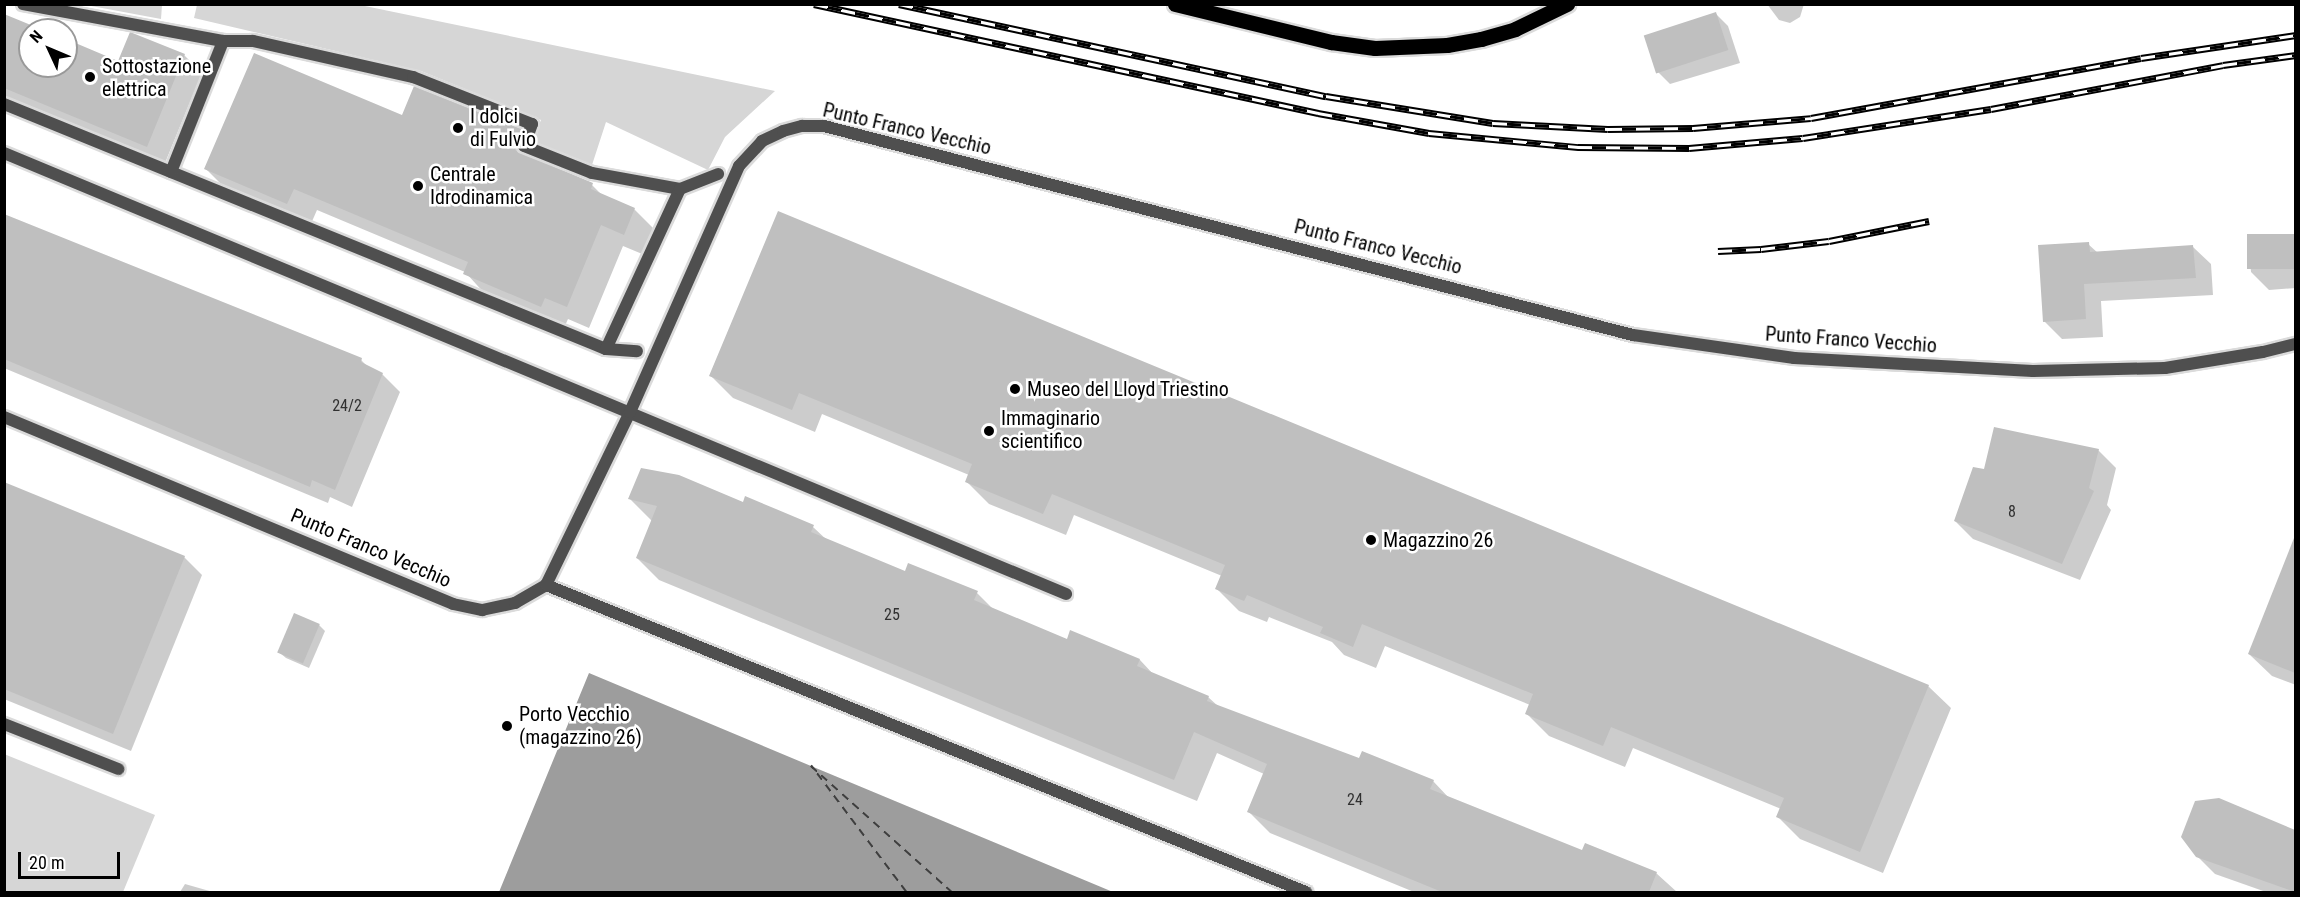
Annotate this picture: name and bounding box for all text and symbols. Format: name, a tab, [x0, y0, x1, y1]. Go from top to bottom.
north arrow	[18, 18, 78, 78]
text: N	[26, 26, 46, 47]
place label: Sottostazione elettrica	[102, 54, 211, 101]
marker: Sottostazione elettrica	[83, 70, 97, 84]
street label: Punto Franco Vecchio	[821, 98, 993, 160]
place label: I dolci di Fulvio	[470, 104, 536, 151]
marker: I dolci di Fulvio	[451, 121, 465, 135]
place label: Centrale Idrodinamica	[430, 162, 533, 209]
marker: Centrale Idrodinamica	[411, 179, 425, 193]
street label: Punto Franco Vecchio	[1292, 215, 1464, 279]
street label: Punto Franco Vecchio	[1764, 322, 1938, 358]
place label: Museo del Lloyd Triestino	[1027, 377, 1229, 401]
marker: Museo del Lloyd Triestino	[1008, 382, 1022, 396]
house number: 24/2	[332, 396, 362, 416]
place label: Immaginario scientifico	[1001, 407, 1100, 454]
marker: Immaginario scientifico	[982, 424, 996, 438]
house number: 8	[2008, 502, 2016, 522]
street label: Punto Franco Vecchio	[287, 503, 455, 593]
place label: Magazzino 26	[1383, 528, 1493, 552]
marker: Magazzino 26	[1364, 533, 1378, 547]
house number: 25	[884, 605, 900, 625]
place label: Porto Vecchio (magazzino 26)	[519, 702, 642, 749]
marker: Porto Vecchio (magazzino 26)	[500, 719, 514, 733]
house number: 24	[1347, 790, 1363, 810]
scale bar	[21, 840, 123, 878]
text: 20 m	[29, 852, 64, 873]

